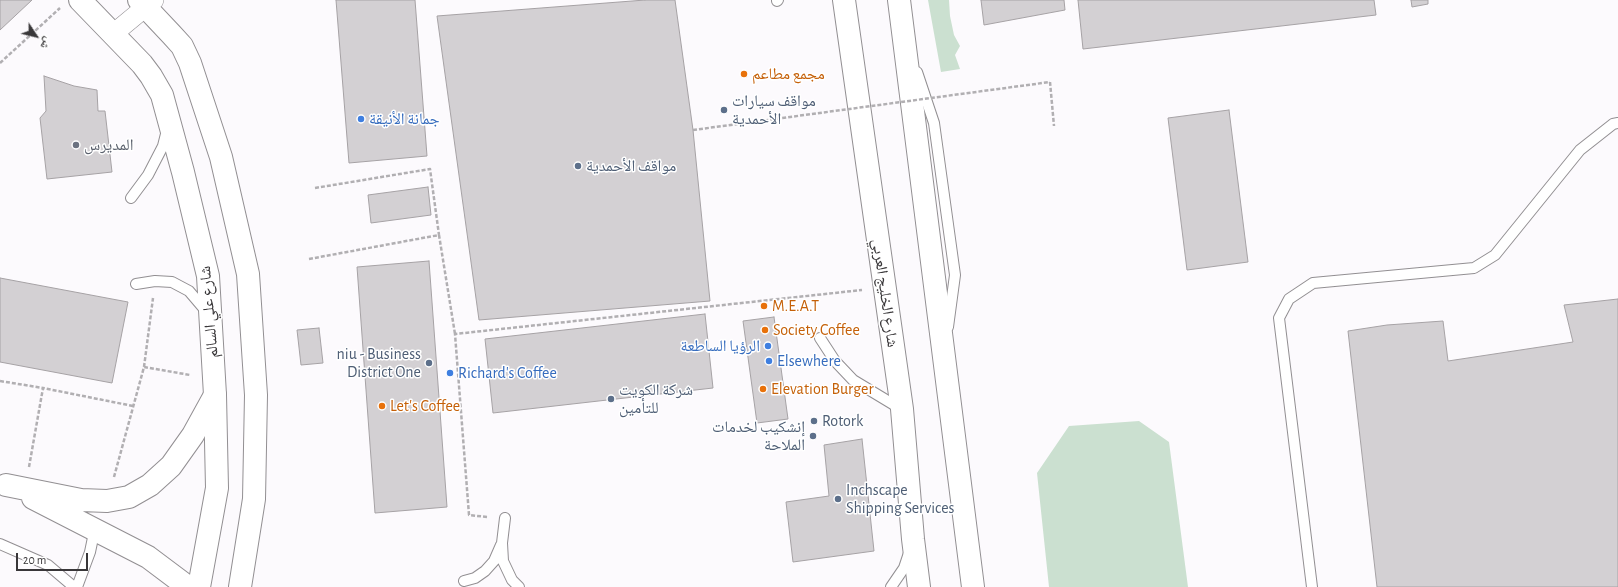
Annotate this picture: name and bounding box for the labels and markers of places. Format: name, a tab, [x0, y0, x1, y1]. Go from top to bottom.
place label: مجمع مطاعم	[752, 64, 825, 84]
marker: مجمع مطاعم	[739, 69, 749, 79]
place label: مواقف سيارات الأحمدية	[732, 91, 816, 129]
marker: مواقف سيارات الأحمدية	[719, 105, 729, 115]
place label: جمانة الأنيقة	[369, 109, 440, 129]
marker: جمانة الأنيقة	[356, 114, 366, 124]
place label: المديرس	[84, 135, 134, 155]
marker: المديرس	[71, 140, 81, 150]
place label: مواقف الأحمدية	[586, 156, 676, 176]
marker: مواقف الأحمدية	[573, 161, 583, 171]
place label: M.E.A.T	[772, 296, 819, 316]
marker: M.E.A.T	[759, 301, 769, 311]
place label: Society Coffee	[773, 320, 860, 340]
marker: Society Coffee	[760, 325, 770, 335]
place label: الرؤيا الساطعة	[680, 336, 760, 356]
marker: الرؤيا الساطعة	[763, 341, 773, 351]
place label: niu - Business District One	[337, 344, 421, 382]
place label: Elsewhere	[777, 351, 841, 371]
marker: Elsewhere	[764, 356, 774, 366]
marker: niu - Business District One	[424, 358, 434, 368]
place label: Richard's Coffee	[458, 363, 557, 383]
marker: Richard's Coffee	[445, 368, 455, 378]
place label: Elevation Burger	[771, 379, 874, 399]
place label: شركة الكويت للتأمين	[619, 380, 693, 418]
marker: Elevation Burger	[758, 384, 768, 394]
marker: شركة الكويت للتأمين	[606, 394, 616, 404]
place label: Let's Coffee	[390, 396, 460, 416]
marker: Let's Coffee	[377, 401, 387, 411]
place label: Rotork	[822, 411, 863, 431]
marker: Rotork	[809, 416, 819, 426]
place label: إنشكيب لخدمات الملاحة	[712, 417, 805, 455]
marker: إنشكيب لخدمات الملاحة	[808, 431, 818, 441]
place label: Inchscape Shipping Services	[846, 480, 954, 518]
marker: Inchscape Shipping Services	[833, 494, 843, 504]

